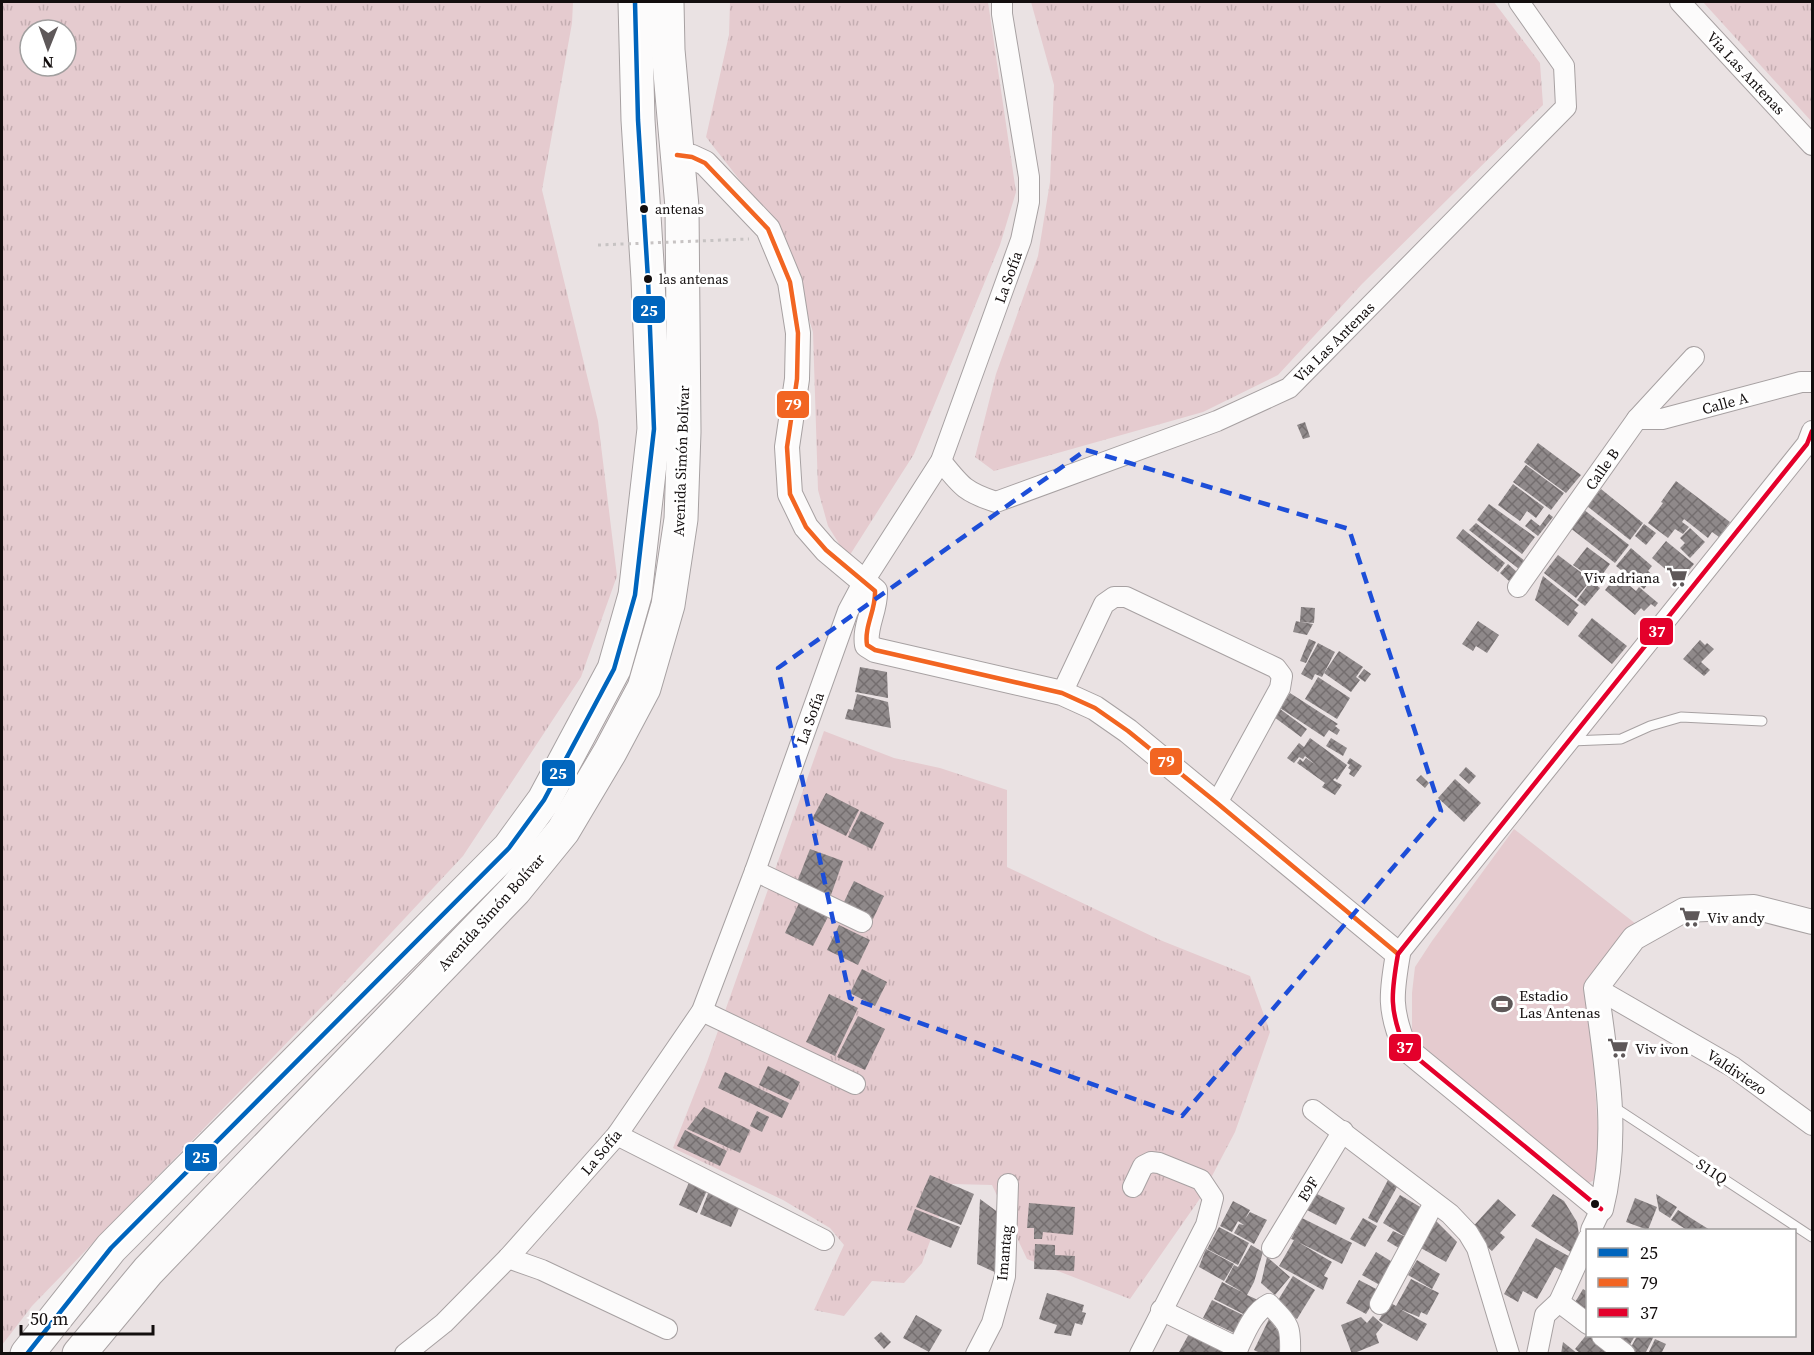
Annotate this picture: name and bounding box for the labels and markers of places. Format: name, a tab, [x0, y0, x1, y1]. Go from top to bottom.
place label: antenas	[655, 199, 704, 219]
marker: antenas	[638, 203, 650, 215]
place label: las antenas	[659, 269, 728, 289]
marker: las antenas	[642, 273, 654, 285]
supermarket icon: Viv adriana	[1665, 565, 1689, 589]
place label: Viv adriana	[1584, 567, 1660, 588]
supermarket icon: Viv andy	[1678, 905, 1702, 929]
place label: Viv andy	[1707, 907, 1765, 928]
place label: Estadio Las Antenas	[1519, 985, 1600, 1023]
sports icon: Estadio Las Antenas	[1490, 992, 1514, 1016]
supermarket icon: Viv ivon	[1606, 1036, 1630, 1060]
place label: Viv ivon	[1635, 1038, 1689, 1059]
unlabelled marker	[1589, 1198, 1601, 1210]

